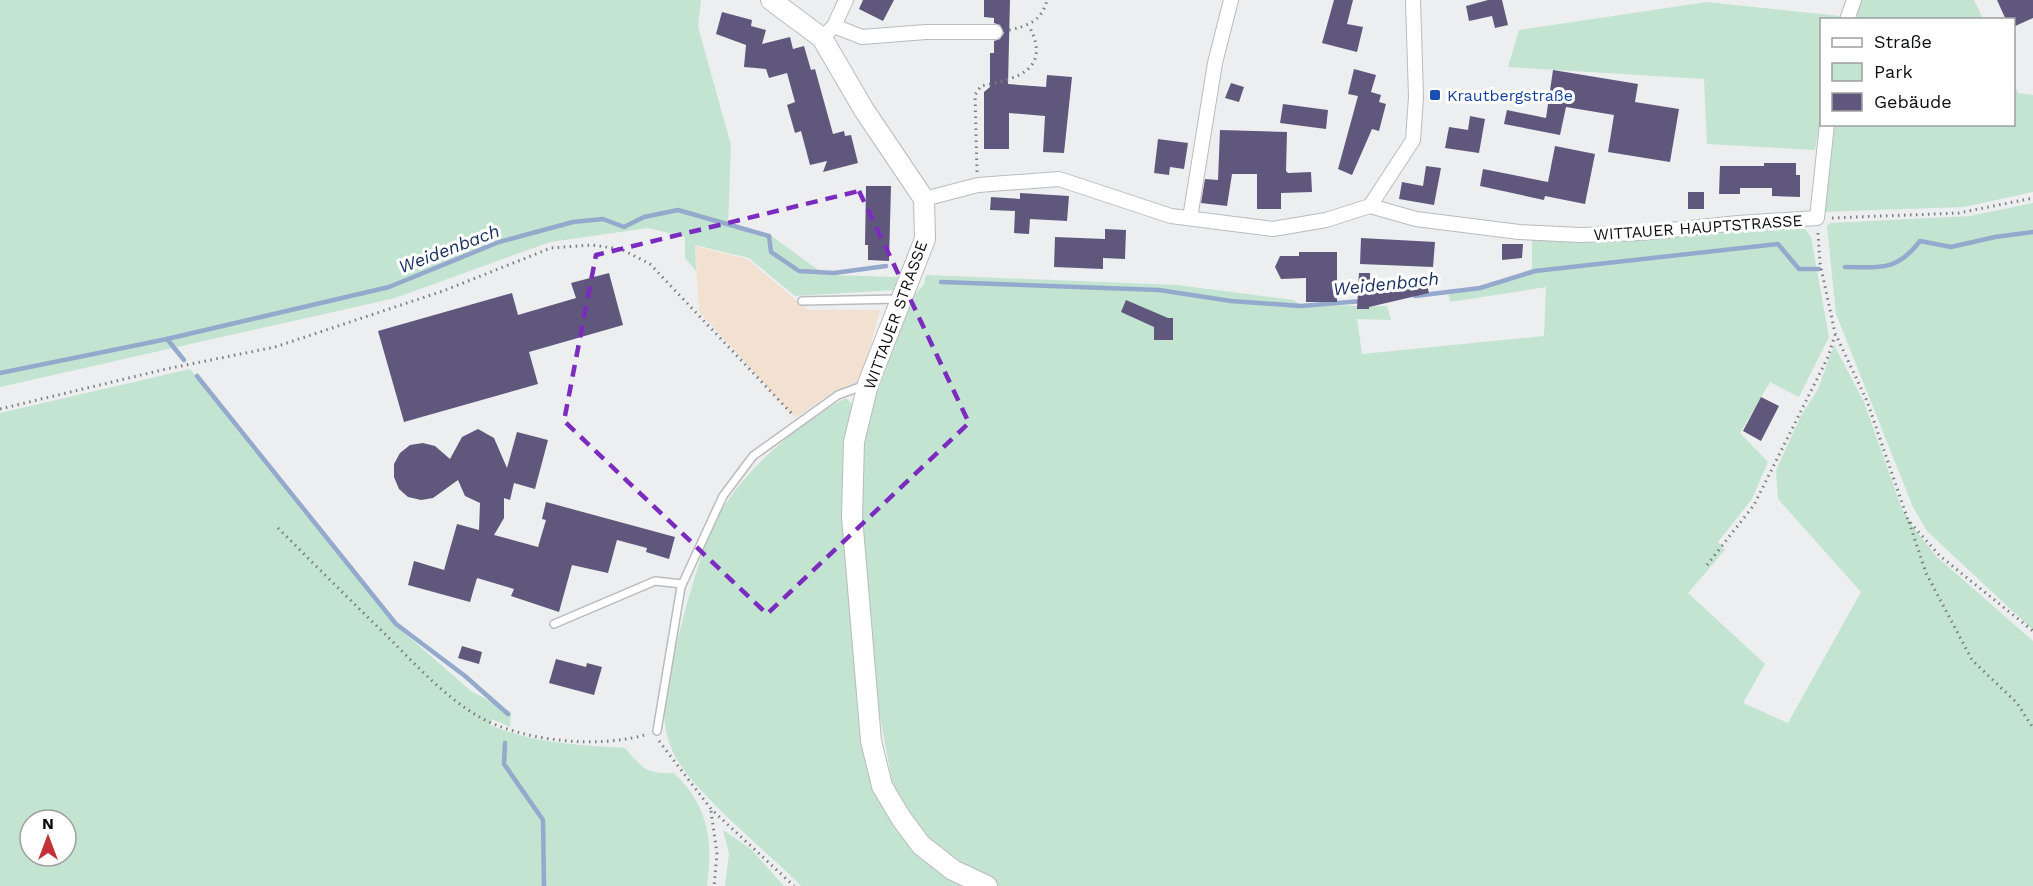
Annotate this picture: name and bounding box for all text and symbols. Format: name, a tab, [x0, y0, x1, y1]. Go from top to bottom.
legend	[1820, 18, 2015, 126]
text: Straße	[1874, 31, 1932, 52]
text: Park	[1874, 61, 1913, 82]
place label: Krautbergstraße	[1447, 86, 1573, 105]
marker: Krautbergstraße	[1428, 88, 1442, 102]
text: Gebäude	[1874, 91, 1952, 112]
street label: WITTAUER HAUPTSTRASSE	[1593, 211, 1803, 244]
water label: Weidenbach	[395, 220, 502, 277]
street label: WITTAUER STRASSE	[860, 238, 931, 392]
water label: Weidenbach	[1332, 268, 1440, 299]
north arrow	[18, 808, 78, 868]
text: N	[42, 814, 54, 833]

